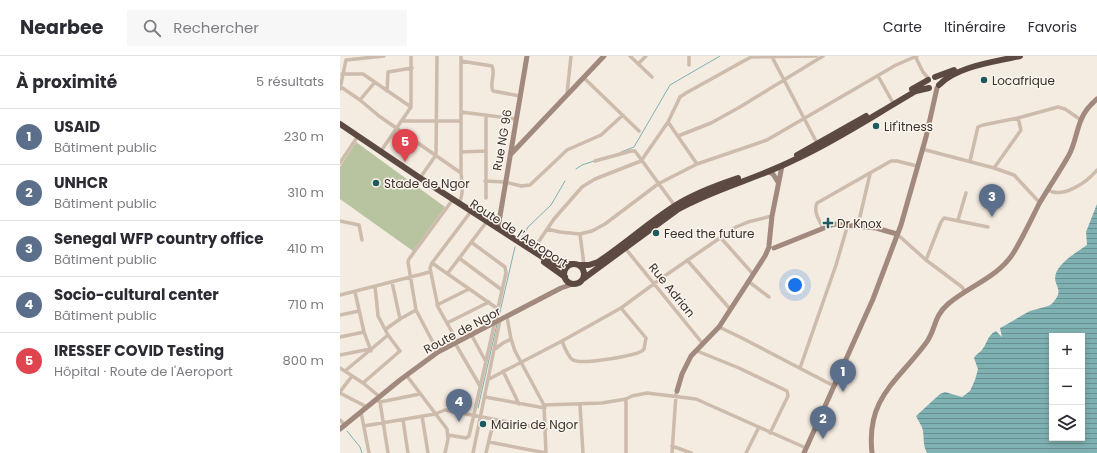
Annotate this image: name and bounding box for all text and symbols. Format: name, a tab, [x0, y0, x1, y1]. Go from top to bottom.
search box	[127, 10, 407, 46]
text: Nearbee	[20, 14, 103, 41]
icon: search	[141, 17, 163, 39]
text: Rechercher	[173, 17, 259, 38]
text: Carte	[883, 17, 922, 37]
text: Itinéraire	[944, 17, 1006, 37]
text: Favoris	[1028, 17, 1077, 37]
text: À proximité	[16, 70, 117, 94]
text: 5 résultats	[256, 72, 324, 91]
place label: Locafrique	[992, 72, 1055, 89]
marker: Locafrique	[979, 75, 989, 85]
street label: Rue NG 96	[488, 108, 516, 172]
text: USAID	[54, 116, 100, 137]
place label: Lif'itness	[884, 118, 933, 135]
marker: Lif'itness	[871, 121, 881, 131]
text: 1	[27, 127, 31, 146]
text: 230 m	[284, 127, 324, 146]
pin: 5	[392, 129, 418, 162]
text: Bâtiment public	[54, 138, 157, 157]
text: UNHCR	[54, 172, 108, 193]
place label: Stade de Ngor	[384, 175, 470, 192]
marker: Stade de Ngor	[371, 178, 381, 188]
text: 2	[25, 183, 33, 202]
text: 310 m	[287, 183, 324, 202]
pin: 3	[979, 184, 1005, 217]
text: Bâtiment public	[54, 194, 157, 213]
street label: Route de l'Aeroport	[467, 195, 571, 271]
place label: Dr Knox	[837, 215, 882, 232]
marker: Dr Knox	[822, 217, 834, 229]
place label: Feed the future	[664, 225, 755, 242]
text: Senegal WFP country office	[54, 228, 263, 249]
marker: Feed the future	[651, 228, 661, 238]
text: 3	[25, 239, 33, 258]
text: 410 m	[287, 239, 324, 258]
text: Bâtiment public	[54, 250, 157, 269]
street label: Rue Adrian	[645, 259, 699, 321]
your location	[785, 275, 805, 295]
text: Socio-cultural center	[54, 284, 219, 305]
text: 4	[25, 295, 33, 314]
text: 710 m	[288, 295, 324, 314]
street label: Route de Ngor	[420, 302, 504, 357]
text: Bâtiment public	[54, 306, 157, 325]
map controls	[1049, 333, 1085, 441]
button: +	[1049, 333, 1085, 369]
text: IRESSEF COVID Testing	[54, 340, 224, 361]
text: 5	[25, 351, 33, 370]
text: 800 m	[283, 351, 324, 370]
pin: 1	[830, 359, 856, 392]
text: Hôpital · Route de l'Aeroport	[54, 362, 233, 381]
button: −	[1049, 369, 1085, 405]
pin: 4	[446, 389, 472, 422]
button: layers	[1049, 405, 1085, 441]
pin: 2	[810, 406, 836, 439]
place label: Mairie de Ngor	[491, 416, 578, 433]
marker: Mairie de Ngor	[478, 419, 488, 429]

